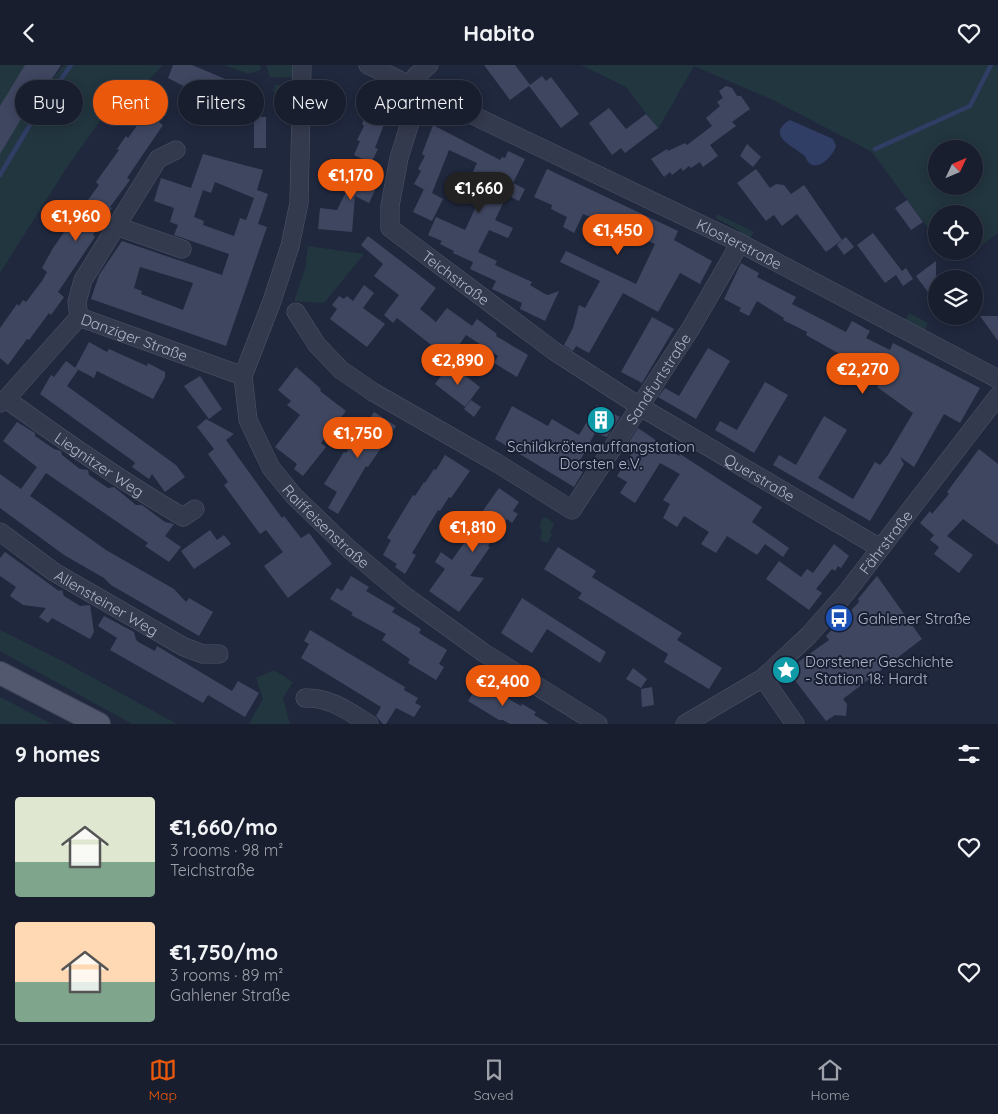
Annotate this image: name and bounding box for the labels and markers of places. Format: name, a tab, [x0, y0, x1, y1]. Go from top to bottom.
pin: €1,170	[310, 159, 392, 201]
pin: €1,660	[438, 171, 520, 214]
pin: €1,960	[35, 199, 117, 242]
pin: €1,450	[577, 213, 659, 256]
pin: €2,890	[417, 343, 499, 386]
pin: €2,270	[822, 353, 904, 395]
building icon: Schildkrötenauffangstation Dorsten e.V.	[586, 405, 616, 435]
pin: €1,750	[317, 417, 399, 459]
place label: Schildkrötenauffangstation Dorsten e.V.	[507, 437, 695, 473]
pin: €1,810	[432, 511, 514, 553]
bus stop icon: Gahlener Straße	[824, 603, 854, 633]
place label: Gahlener Straße	[858, 609, 971, 628]
place label: Dorstener Geschichte - Station 18: Hardt	[805, 652, 954, 688]
place icon: Dorstener Geschichte - Station 18: Hardt	[771, 655, 801, 685]
pin: €2,400	[462, 665, 544, 707]

